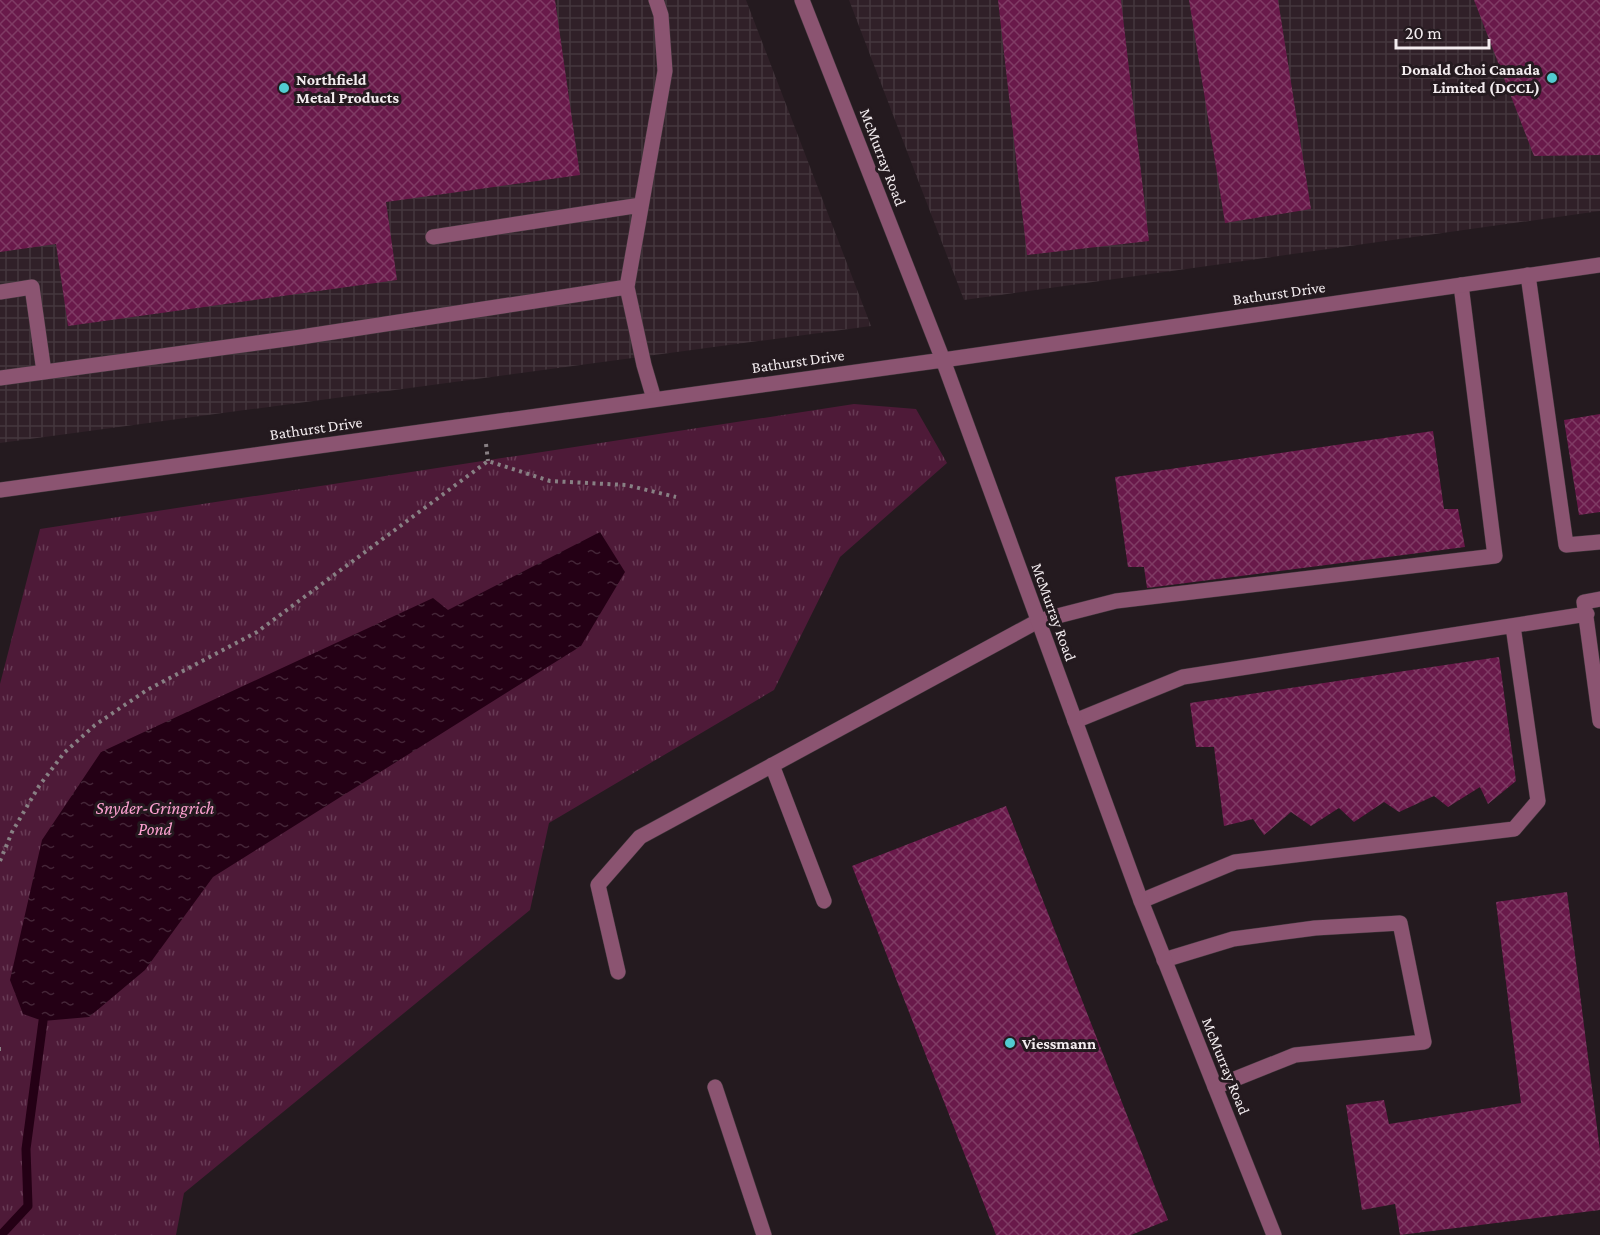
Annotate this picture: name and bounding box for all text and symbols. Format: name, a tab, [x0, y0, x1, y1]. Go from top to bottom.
scale bar	[1396, 12, 1489, 50]
text: 20 m	[1405, 23, 1442, 43]
place label: Donald Choi Canada Limited (DCCL)	[1401, 61, 1540, 97]
place label: Northfield Metal Products	[296, 71, 399, 106]
marker: Donald Choi Canada Limited (DCCL)	[1545, 71, 1559, 85]
marker: Northfield Metal Products	[277, 81, 291, 95]
street label: McMurray Road	[856, 106, 910, 209]
street label: Bathurst Drive	[1232, 278, 1326, 308]
street label: Bathurst Drive	[751, 346, 845, 376]
street label: Bathurst Drive	[269, 413, 363, 443]
street label: McMurray Road	[1027, 561, 1080, 664]
water label: Snyder-Gringrich Pond	[96, 798, 215, 839]
street label: McMurray Road	[1198, 1015, 1253, 1118]
place label: Viessmann	[1021, 1035, 1096, 1052]
marker: Viessmann	[1003, 1036, 1017, 1050]

